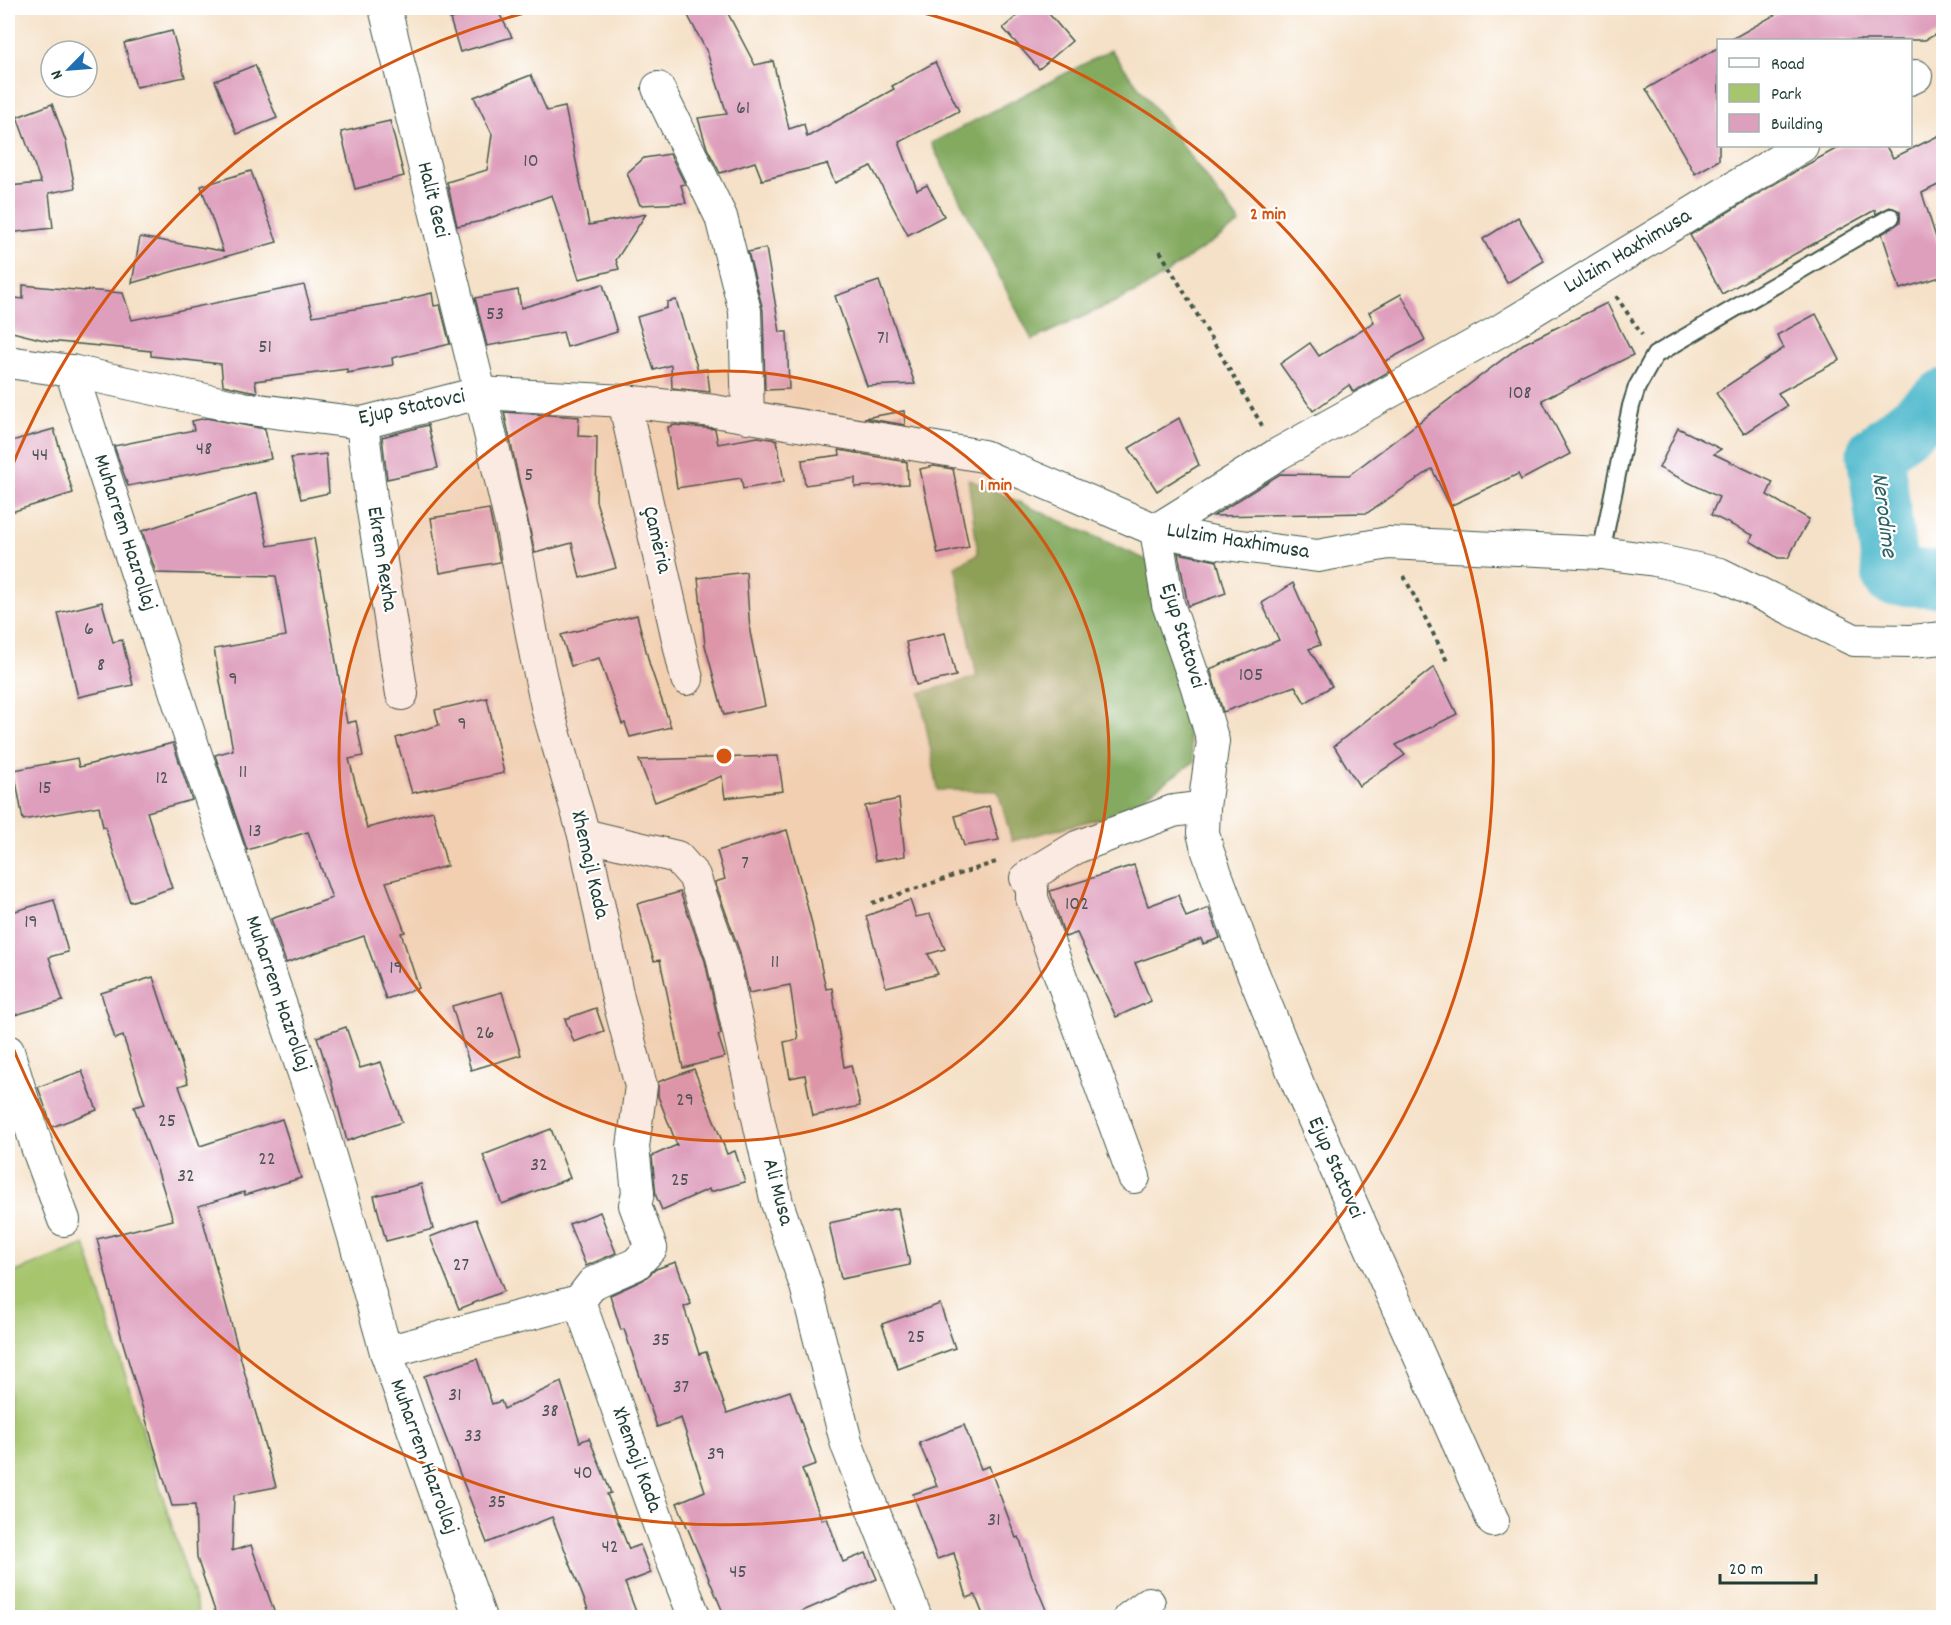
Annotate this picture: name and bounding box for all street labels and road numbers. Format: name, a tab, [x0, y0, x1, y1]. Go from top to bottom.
street label: Halit Geci	[408, 159, 456, 241]
street label: Lulzim Haxhimusa	[1558, 201, 1698, 302]
street label: Ejup Statovci	[356, 382, 468, 434]
street label: Muharrem Hazrollaj	[84, 451, 164, 615]
street label: Ekrem Rexha	[357, 504, 405, 614]
street label: Çamëria	[633, 504, 679, 577]
street label: Lulzim Haxhimusa	[1164, 515, 1312, 569]
street label: Ejup Statovci	[1151, 580, 1213, 692]
street label: Xhemajl Kada	[562, 808, 617, 923]
street label: Muharrem Hazrollaj	[236, 912, 318, 1076]
street label: Ejup Statovci	[1299, 1112, 1371, 1224]
street label: Ali Musa	[753, 1155, 801, 1230]
street label: Muharrem Hazrollaj	[380, 1375, 466, 1539]
street label: Xhemajl Kada	[603, 1403, 670, 1518]

